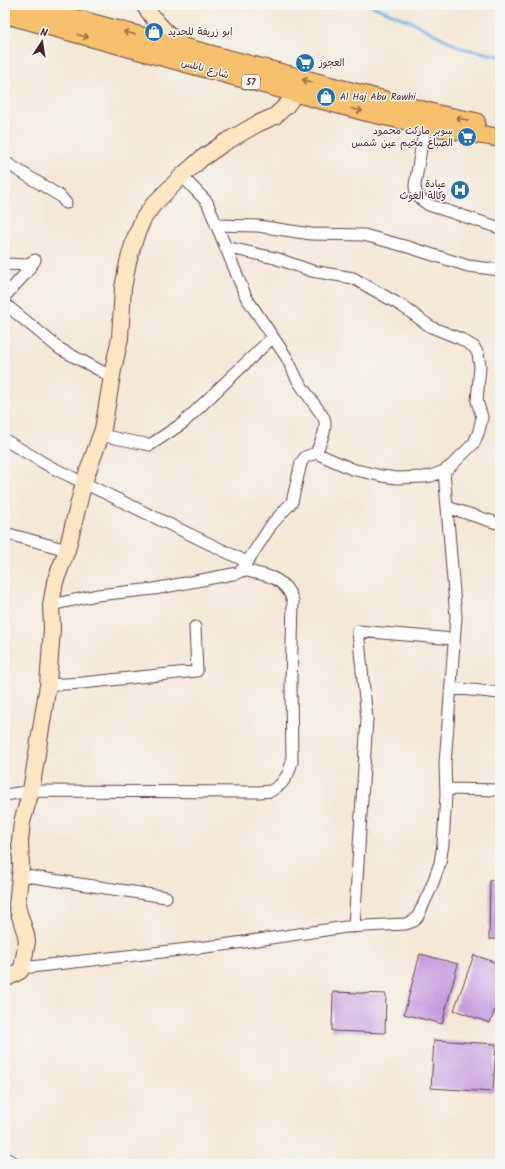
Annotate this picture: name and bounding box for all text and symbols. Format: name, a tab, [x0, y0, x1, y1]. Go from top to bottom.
shop icon: ابو زريفة للحديد	[143, 21, 165, 43]
north arrow	[22, 22, 62, 62]
text: N	[39, 24, 49, 43]
place label: ابو زريفة للحديد	[168, 24, 232, 40]
one-way arrow	[122, 29, 135, 36]
one-way arrow	[76, 33, 89, 40]
supermarket icon: العجوز	[294, 52, 316, 74]
street label: شارع نابلس	[179, 55, 231, 83]
place label: العجوز	[318, 55, 345, 71]
road number: 57	[242, 75, 260, 89]
one-way arrow	[302, 76, 315, 84]
shop icon: Al Haj Abu Rawhi	[315, 86, 337, 108]
place label: Al Haj Abu Rawhi	[340, 89, 416, 105]
one-way arrow	[351, 106, 364, 114]
one-way arrow	[456, 115, 469, 123]
place label: سوبر ماركت محمود الصباغ مخيم عين شمس	[352, 123, 453, 151]
supermarket icon: سوبر ماركت محمود الصباغ مخيم عين شمس	[456, 126, 478, 148]
place label: عيادة وكالة الغوث	[400, 176, 446, 204]
hospital icon: عيادة وكالة الغوث	[449, 179, 471, 201]

